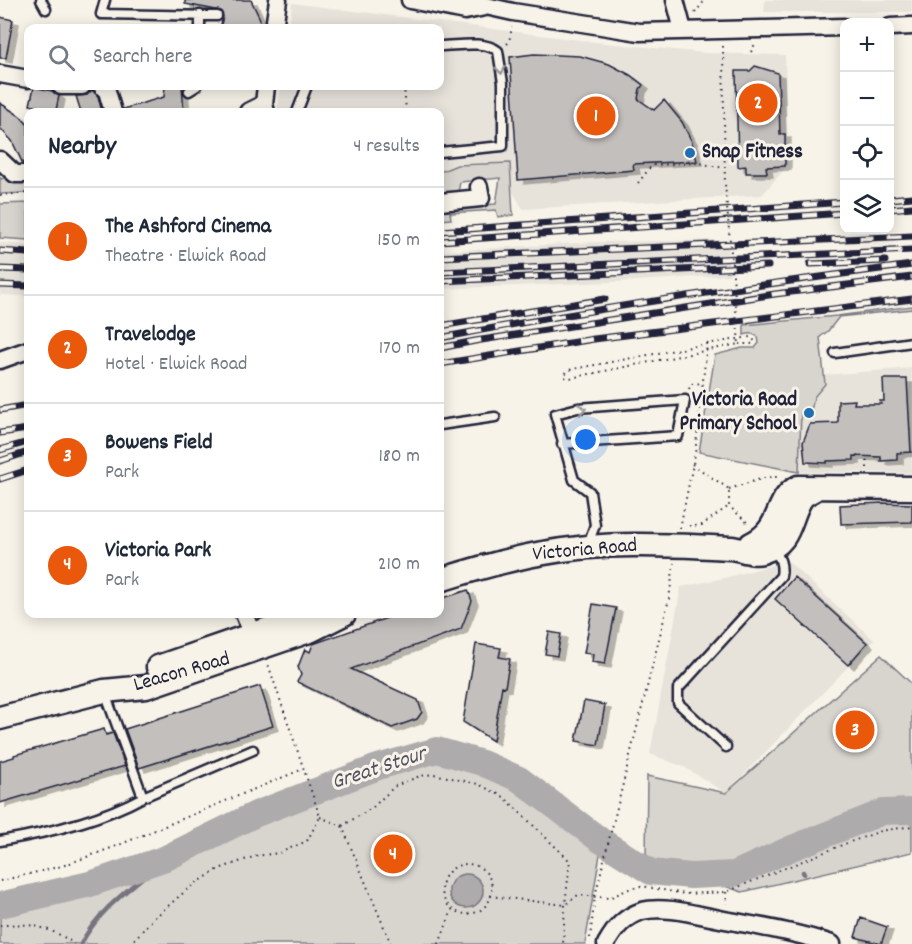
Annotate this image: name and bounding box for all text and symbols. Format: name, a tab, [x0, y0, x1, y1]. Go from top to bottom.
map controls	[840, 18, 894, 234]
button: +	[840, 18, 894, 72]
search box	[24, 24, 444, 90]
icon: search	[45, 41, 78, 74]
text: Search here	[93, 42, 192, 73]
one-way arrow	[494, 66, 506, 75]
button: −	[840, 72, 894, 126]
pin: 2	[738, 80, 777, 126]
pin: 1	[576, 94, 616, 138]
button: locate	[840, 126, 894, 180]
text: Nearby	[48, 129, 116, 166]
text: 4 results	[353, 133, 420, 161]
place label: Snap Fitness	[702, 138, 803, 168]
marker: Snap Fitness	[683, 146, 697, 160]
button: layers	[840, 180, 894, 234]
text: The Ashford Cinema	[105, 212, 271, 243]
text: 1	[65, 227, 70, 255]
text: 150 m	[377, 227, 420, 255]
text: Theatre · Elwick Road	[105, 243, 266, 271]
text: Travelodge	[105, 320, 196, 351]
text: 2	[63, 335, 72, 363]
text: 170 m	[379, 335, 420, 363]
text: Hotel · Elwick Road	[105, 351, 247, 379]
place label: Victoria Road Primary School	[679, 386, 798, 440]
one-way arrow	[577, 403, 586, 415]
marker: Victoria Road Primary School	[802, 406, 816, 420]
your location	[571, 425, 600, 454]
text: Bowens Field	[105, 428, 213, 459]
text: 3	[63, 443, 72, 471]
text: 180 m	[378, 443, 420, 471]
text: Park	[105, 459, 139, 487]
street label: Victoria Road	[531, 531, 639, 571]
text: Victoria Park	[105, 536, 211, 567]
text: 4	[63, 551, 72, 579]
text: 210 m	[378, 551, 420, 579]
text: Park	[105, 567, 139, 595]
street label: Leacon Road	[130, 645, 234, 701]
pin: 3	[836, 708, 874, 752]
water label: Great Stour	[328, 738, 433, 799]
pin: 4	[374, 832, 412, 876]

